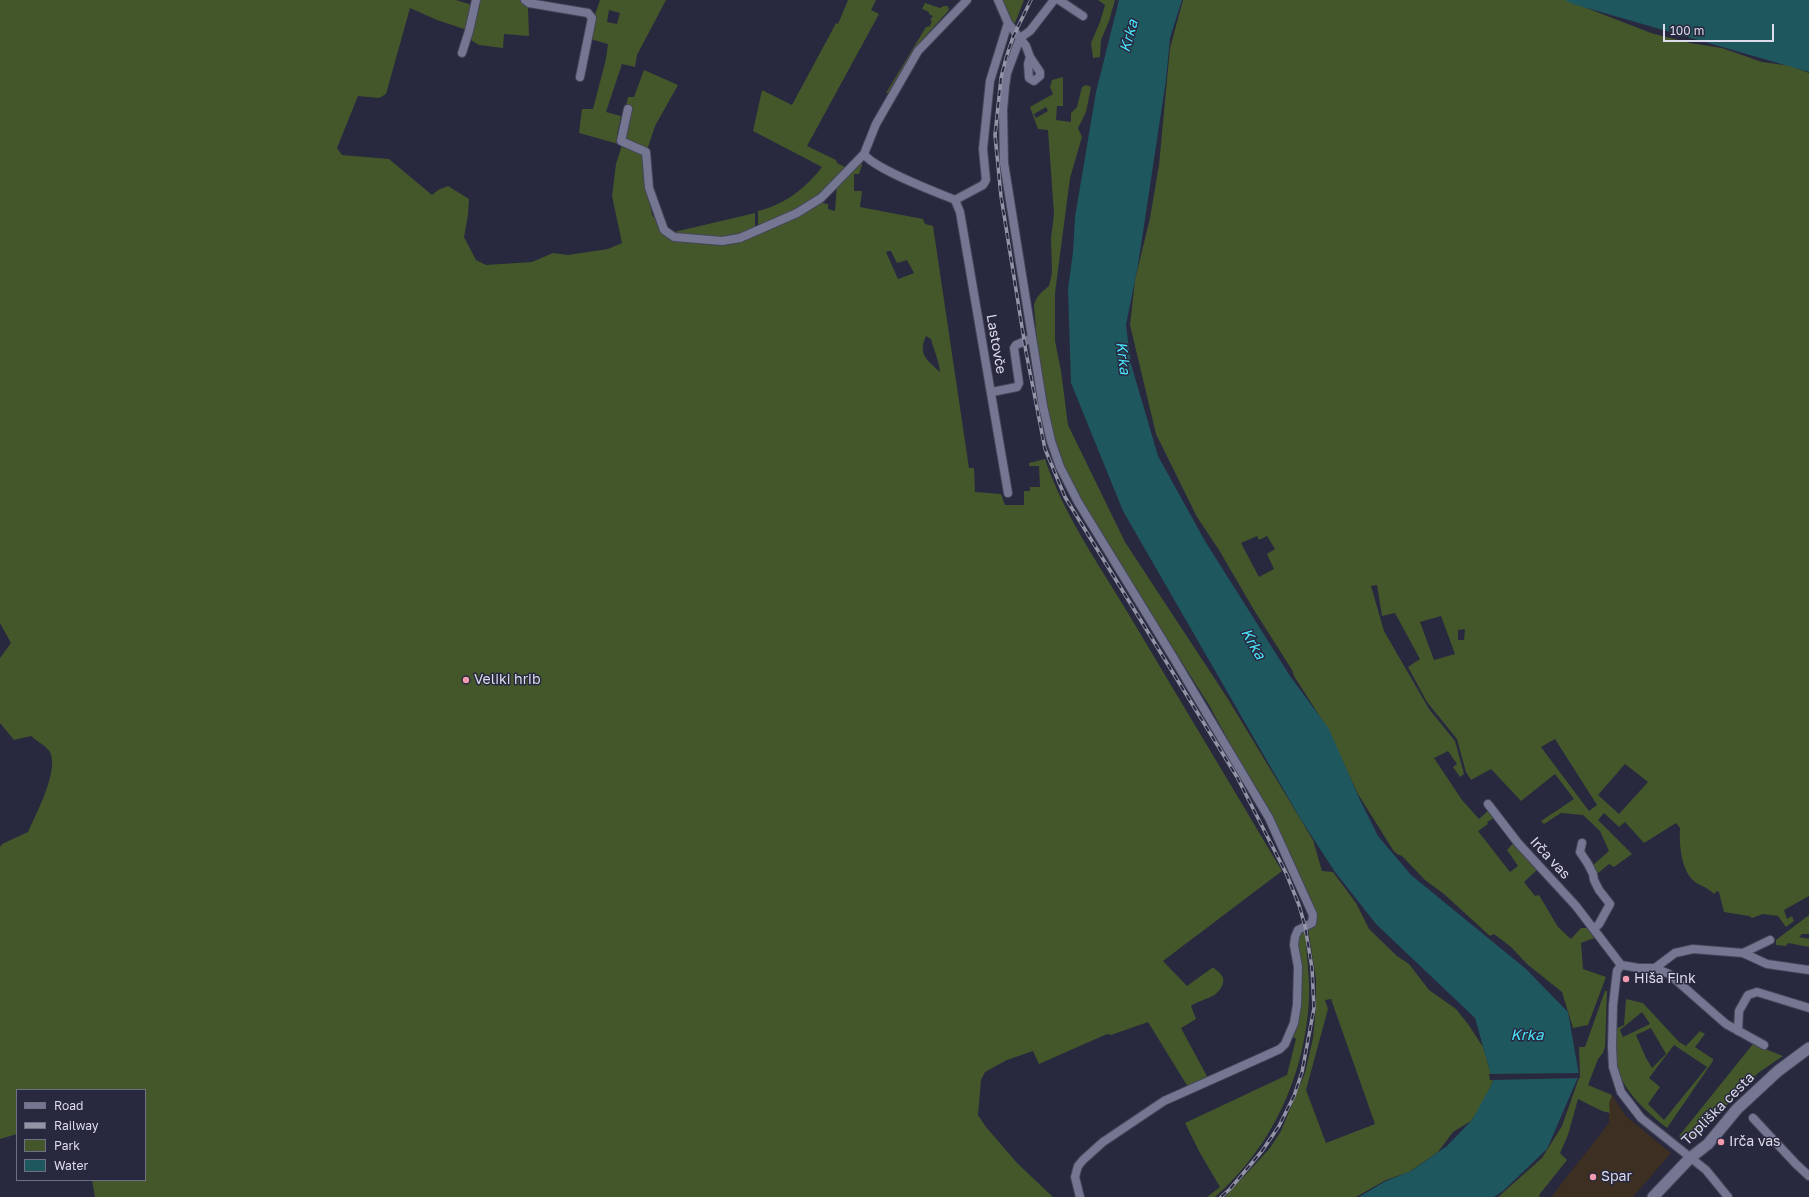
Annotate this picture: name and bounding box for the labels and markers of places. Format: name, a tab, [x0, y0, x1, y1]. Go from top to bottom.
place label: Veliki hrib	[474, 672, 540, 688]
marker: Veliki hrib	[461, 675, 471, 685]
place label: Hiša Fink	[1634, 971, 1696, 987]
marker: Hiša Fink	[1621, 974, 1631, 984]
place label: Irča vas	[1729, 1134, 1781, 1150]
marker: Irča vas	[1716, 1137, 1726, 1147]
place label: Spar	[1601, 1169, 1632, 1185]
marker: Spar	[1588, 1172, 1598, 1182]

